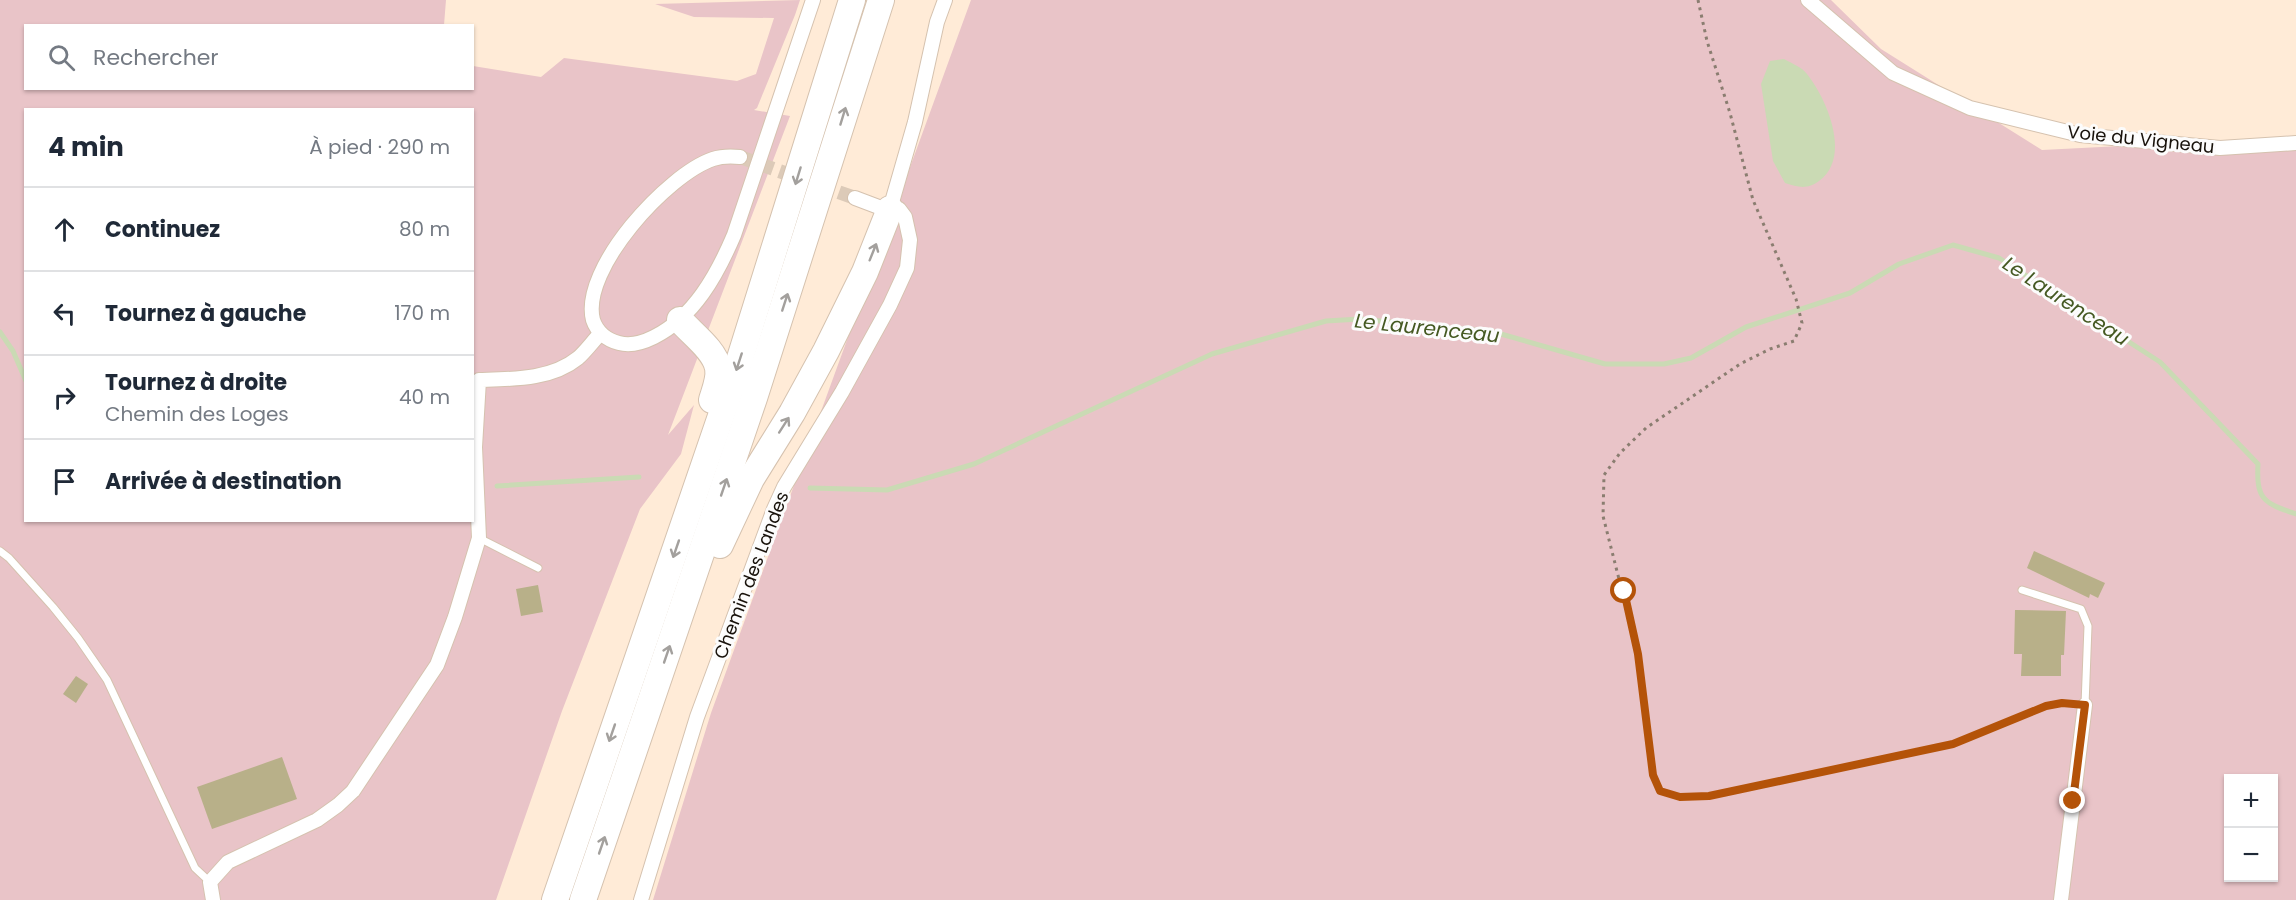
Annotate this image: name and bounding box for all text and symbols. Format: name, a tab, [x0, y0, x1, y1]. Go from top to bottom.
search box	[24, 24, 474, 90]
icon: search	[45, 41, 78, 74]
text: Rechercher	[93, 42, 219, 73]
one-way arrow	[839, 107, 850, 126]
street label: Voie du Vigneau	[2066, 119, 2216, 159]
text: 4 min	[48, 129, 124, 165]
text: À pied · 290 m	[309, 133, 450, 161]
one-way arrow	[791, 166, 802, 185]
icon: ahead	[48, 213, 81, 246]
text: Continuez	[105, 214, 220, 245]
text: 80 m	[399, 215, 450, 243]
one-way arrow	[868, 243, 879, 262]
water label: Le Laurenceau	[1997, 250, 2135, 352]
one-way arrow	[780, 293, 791, 312]
icon: left	[48, 297, 81, 330]
text: Tournez à gauche	[105, 298, 306, 329]
text: 170 m	[394, 299, 450, 327]
water label: Le Laurenceau	[1353, 306, 1501, 350]
one-way arrow	[733, 352, 744, 371]
text: Tournez à droite	[105, 367, 287, 398]
icon: right	[48, 381, 81, 414]
text: 40 m	[399, 383, 450, 411]
text: Chemin des Loges	[105, 400, 289, 428]
one-way arrow	[778, 417, 790, 434]
icon: arrive	[48, 465, 81, 498]
text: Arrivée à destination	[105, 466, 342, 497]
one-way arrow	[719, 478, 730, 497]
street label: Chemin des Landes	[708, 488, 794, 662]
one-way arrow	[669, 539, 680, 558]
route start	[1610, 577, 1636, 603]
one-way arrow	[663, 645, 674, 664]
one-way arrow	[606, 723, 617, 742]
map controls	[2224, 774, 2278, 882]
button: +	[2224, 774, 2278, 828]
route end	[2059, 787, 2085, 813]
button: −	[2224, 828, 2278, 882]
one-way arrow	[597, 836, 608, 855]

